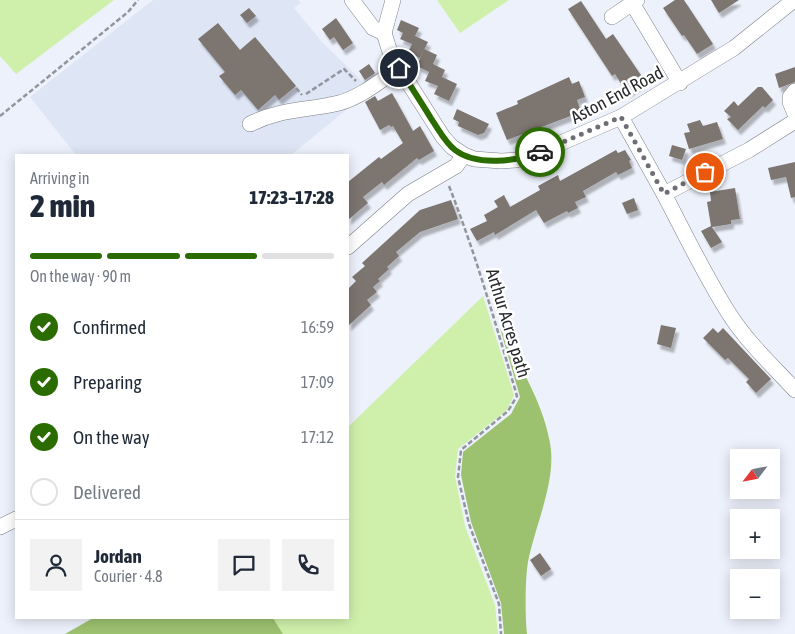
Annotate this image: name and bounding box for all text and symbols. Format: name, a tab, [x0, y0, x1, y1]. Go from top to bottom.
pin	[378, 47, 420, 89]
icon: home	[385, 54, 413, 82]
street label: Aston End Road	[567, 61, 667, 128]
courier	[515, 127, 565, 177]
icon: car	[526, 138, 554, 166]
pin	[684, 151, 726, 193]
icon: bag	[691, 158, 719, 186]
text: Arriving in	[30, 169, 90, 187]
text: 17:23–17:28	[249, 186, 334, 208]
text: 2 min	[30, 187, 95, 224]
street label: Arthur Acres path	[482, 266, 535, 380]
text: On the way · 90 m	[30, 267, 131, 285]
icon: check	[30, 313, 58, 341]
text: Confirmed	[73, 316, 146, 338]
text: 16:59	[301, 318, 334, 336]
icon: check	[30, 368, 58, 396]
text: Preparing	[73, 371, 142, 393]
text: 17:09	[301, 373, 334, 391]
icon: check	[30, 423, 58, 451]
text: On the way	[73, 426, 150, 448]
text: 17:12	[301, 428, 334, 446]
north arrow	[730, 449, 780, 499]
map controls	[730, 449, 780, 619]
text: Delivered	[73, 481, 141, 503]
button: +	[730, 509, 780, 559]
button: person	[30, 539, 82, 591]
button: chat	[218, 539, 270, 591]
button: phone	[282, 539, 334, 591]
text: Jordan	[94, 545, 142, 567]
text: Courier · 4.8	[94, 567, 163, 585]
button: −	[730, 569, 780, 619]

